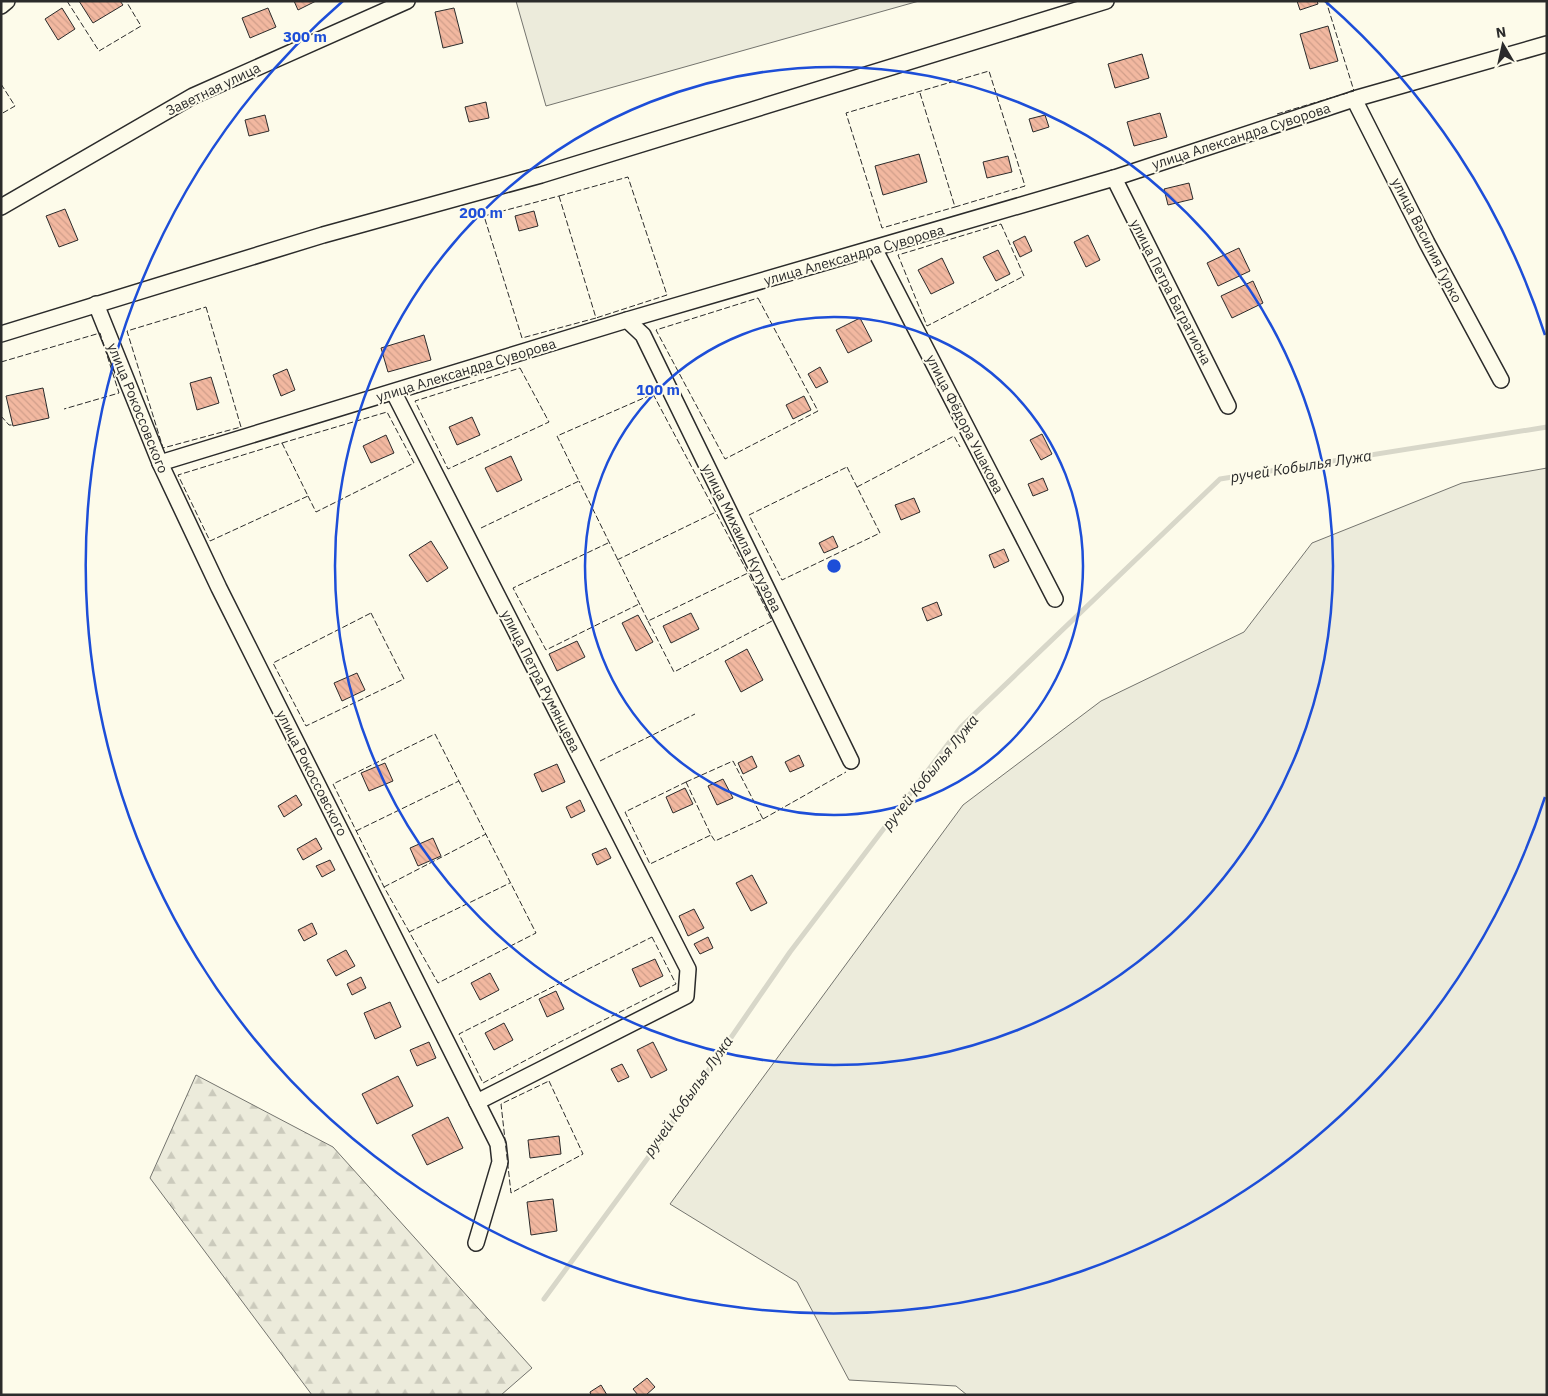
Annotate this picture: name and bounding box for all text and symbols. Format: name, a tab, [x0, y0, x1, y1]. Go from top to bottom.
north arrow	[1478, 20, 1528, 70]
text: N	[1495, 22, 1507, 42]
text: 300 m	[283, 27, 327, 46]
street label: Заветная улица	[163, 58, 264, 120]
street label: улица Александра Суворова	[1149, 98, 1333, 173]
street label: улица Василия Гурко	[1388, 175, 1466, 306]
text: 200 m	[459, 203, 503, 222]
street label: улица Петра Багратиона	[1126, 216, 1216, 368]
street label: улица Александра Суворова	[762, 220, 947, 289]
street label: улица Александра Суворова	[374, 334, 558, 406]
street label: улица Рокоссовского	[104, 340, 172, 476]
street label: улица Фёдора Ушакова	[922, 351, 1008, 497]
text: 100 m	[636, 380, 680, 399]
water label: ручей Кобылья Лужа	[1228, 445, 1373, 487]
street label: улица Михаила Кутузова	[698, 461, 786, 616]
centre of rings	[825, 557, 843, 575]
street label: улица Петра Румянцева	[497, 607, 585, 756]
street label: улица Рокоссовского	[272, 707, 352, 839]
water label: ручей Кобылья Лужа	[877, 710, 982, 834]
water label: ручей Кобылья Лужа	[639, 1032, 737, 1161]

